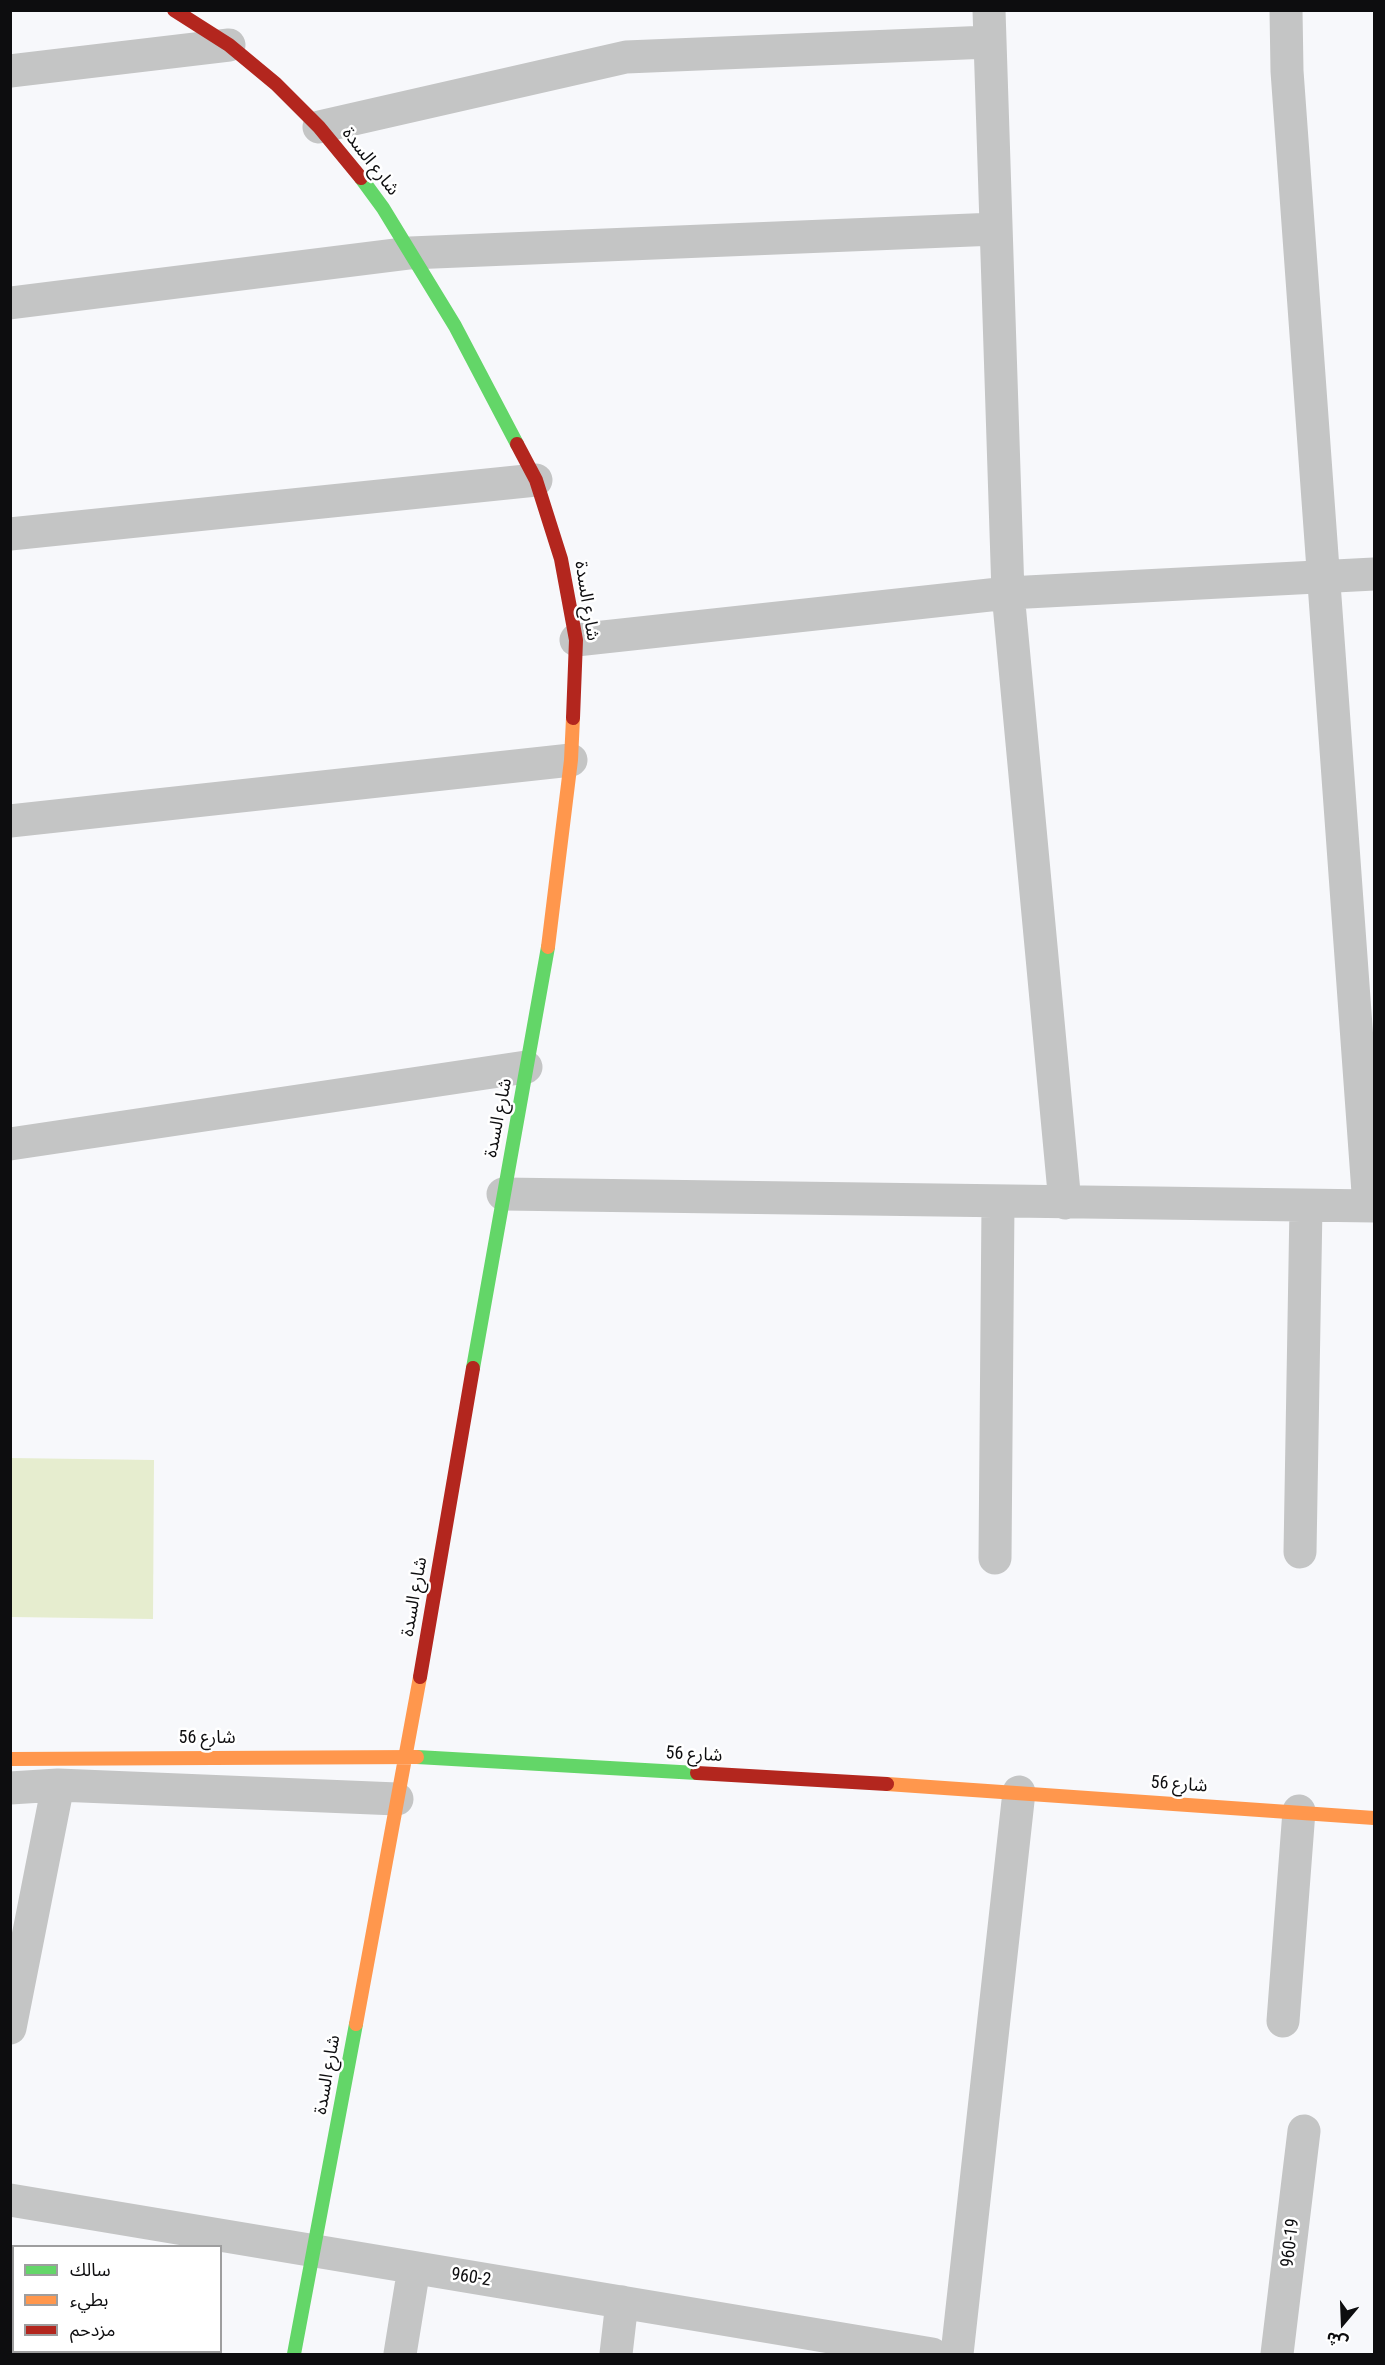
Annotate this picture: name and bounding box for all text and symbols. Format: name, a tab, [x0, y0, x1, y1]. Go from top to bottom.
street label: شارع السدة	[337, 124, 403, 200]
street label: شارع السدة	[569, 560, 603, 642]
street label: شارع السدة	[481, 1077, 517, 1159]
street label: شارع السدة	[397, 1556, 433, 1638]
street label: شارع 56	[179, 1727, 235, 1749]
street label: شارع 56	[665, 1743, 723, 1767]
street label: شارع 56	[1150, 1772, 1208, 1798]
street label: شارع السدة	[310, 2034, 346, 2116]
street label: 960-19	[1277, 2217, 1305, 2269]
legend	[12, 2245, 222, 2353]
text: سالك	[70, 2259, 111, 2280]
street label: 960-2	[450, 2264, 492, 2292]
text: بطيء	[70, 2289, 108, 2310]
north arrow	[1313, 2293, 1373, 2353]
text: مزدحم	[70, 2319, 115, 2340]
text: ش	[1324, 2328, 1350, 2353]

